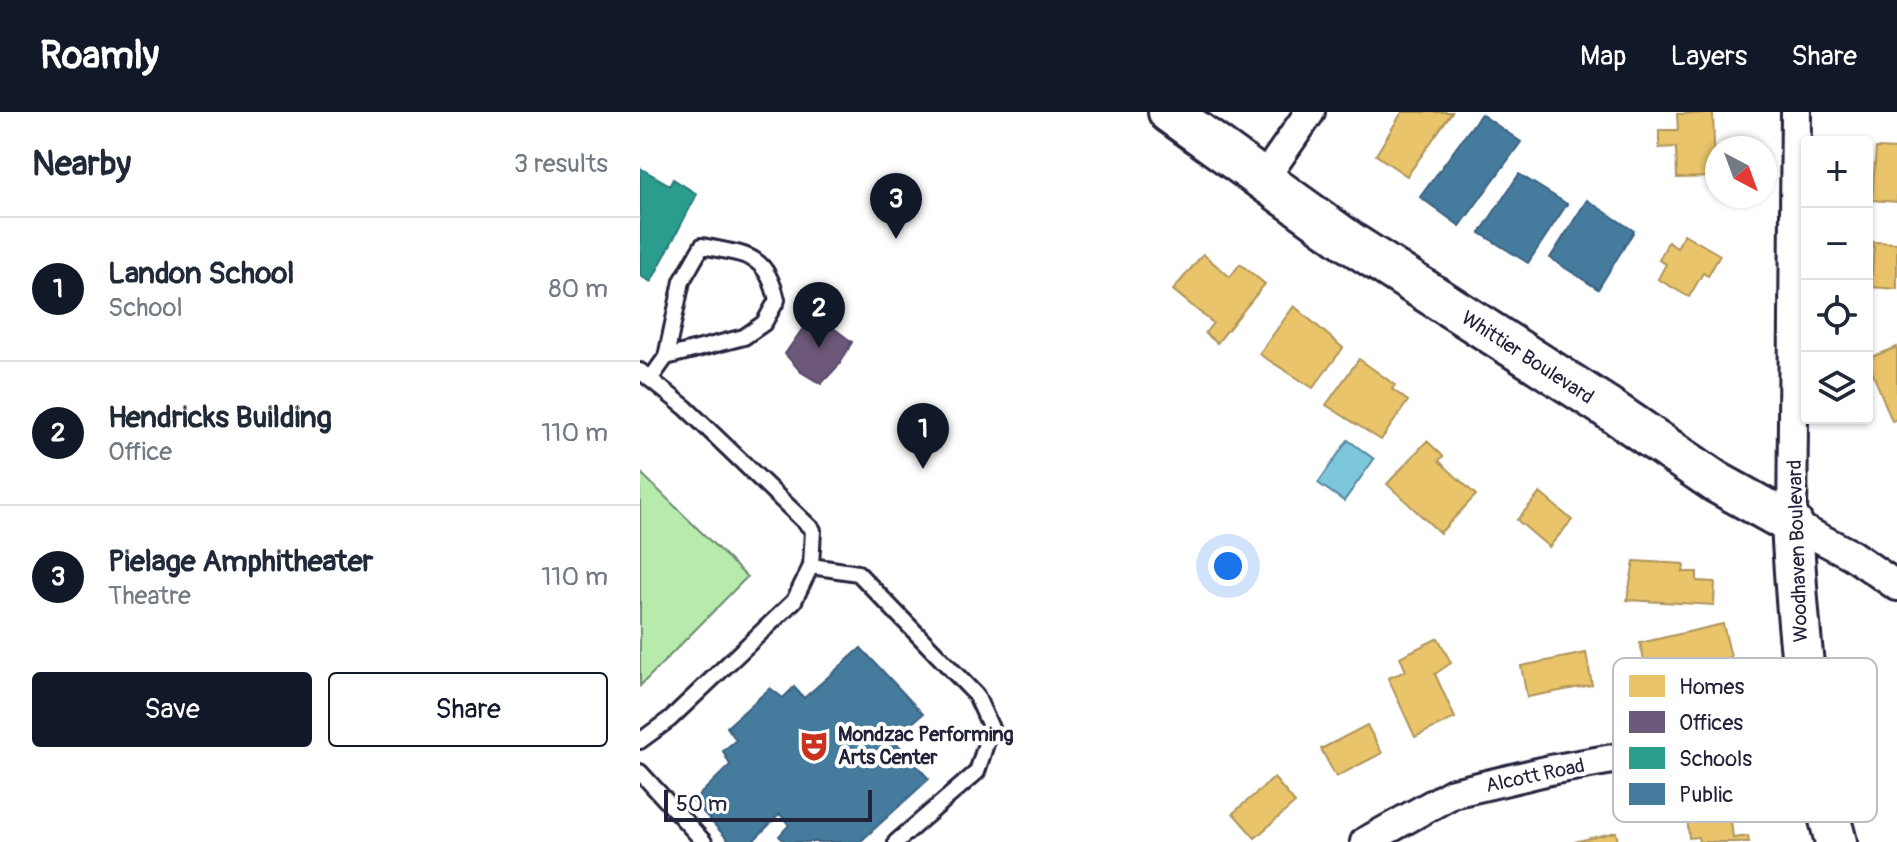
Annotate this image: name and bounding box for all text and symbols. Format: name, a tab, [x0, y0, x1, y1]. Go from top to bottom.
text: Roamly	[40, 32, 159, 80]
text: Map	[1580, 39, 1626, 74]
text: Layers	[1670, 39, 1747, 74]
text: Share	[1791, 39, 1857, 74]
north arrow	[1705, 136, 1777, 208]
map controls	[1801, 136, 1873, 424]
button: +	[1801, 136, 1873, 208]
text: Nearby	[32, 143, 131, 186]
text: 3 results	[514, 148, 608, 180]
pin: 3	[870, 173, 922, 239]
button: −	[1801, 208, 1873, 280]
text: Landon School	[108, 255, 295, 292]
text: 1	[53, 273, 63, 305]
text: 80 m	[548, 273, 608, 305]
button: locate	[1801, 280, 1873, 352]
pin: 2	[793, 282, 845, 348]
text: School	[108, 292, 183, 324]
street label: Whittier Boulevard	[1457, 305, 1599, 410]
button: layers	[1801, 352, 1873, 424]
text: Hendricks Building	[108, 399, 332, 436]
pin: 1	[897, 403, 949, 469]
text: 2	[51, 417, 65, 449]
text: 110 m	[541, 417, 608, 449]
text: Office	[108, 436, 172, 468]
street label: Woodhaven Boulevard	[1782, 459, 1813, 643]
text: Pielage Amphitheater	[108, 543, 373, 580]
your location	[1208, 546, 1248, 586]
text: 3	[51, 561, 65, 593]
text: 110 m	[541, 561, 608, 593]
text: Theatre	[108, 580, 191, 612]
legend	[1613, 658, 1877, 822]
button: Save	[32, 672, 312, 747]
button: Share	[328, 672, 608, 747]
text: Homes	[1679, 673, 1744, 701]
text: Offices	[1679, 709, 1743, 737]
place label: Mondzac Performing Arts Center	[838, 722, 1014, 770]
theatre icon: Mondzac Performing Arts Center	[797, 729, 831, 763]
text: Schools	[1679, 745, 1752, 773]
street label: Alcott Road	[1483, 753, 1587, 798]
text: Public	[1679, 781, 1733, 809]
scale bar	[664, 786, 872, 822]
text: 50 m	[676, 790, 727, 818]

